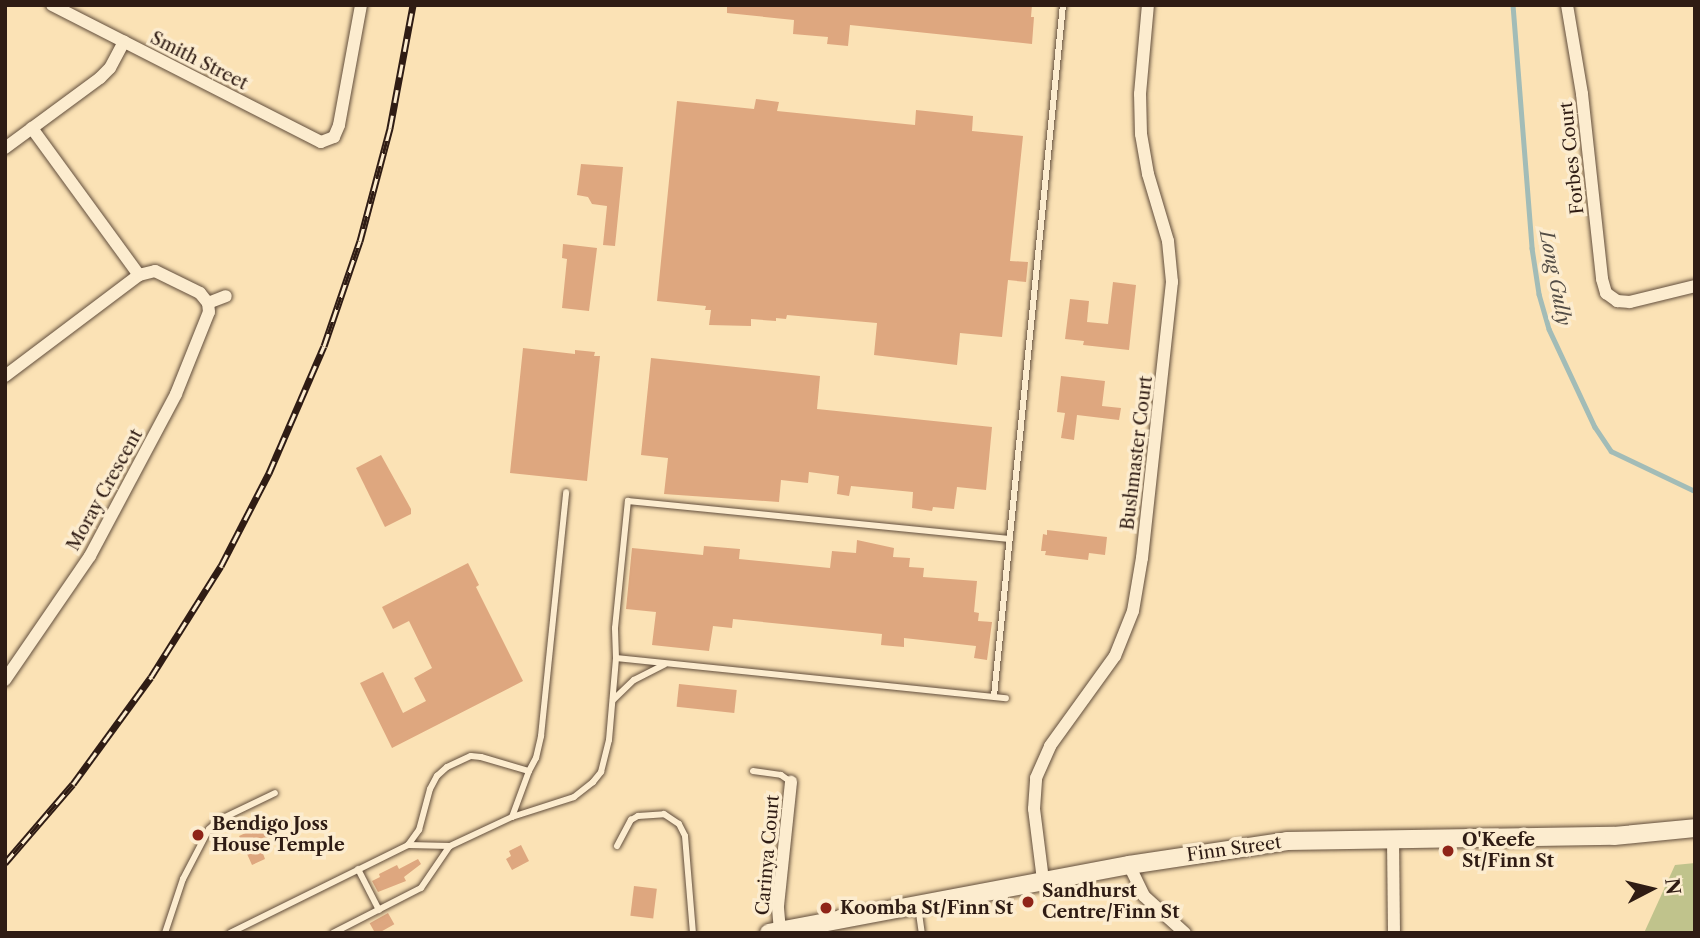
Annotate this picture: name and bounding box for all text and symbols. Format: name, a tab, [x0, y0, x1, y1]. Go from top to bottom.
street label: Smith Street	[147, 27, 251, 95]
street label: Forbes Court	[1555, 101, 1589, 215]
water label: Long Gully	[1535, 229, 1575, 327]
street label: Bushmaster Court	[1117, 375, 1157, 531]
street label: Moray Crescent	[62, 425, 148, 555]
street label: Carinya Court	[752, 794, 784, 916]
place label: Bendigo Joss House Temple	[212, 814, 345, 856]
marker: Bendigo Joss House Temple	[190, 827, 206, 843]
place label: O'Keefe St/Finn St	[1462, 830, 1554, 872]
street label: Finn Street	[1185, 832, 1283, 866]
marker: O'Keefe St/Finn St	[1440, 843, 1456, 859]
north arrow	[1616, 854, 1686, 924]
text: N	[1660, 877, 1685, 896]
place label: Sandhurst Centre/Finn St	[1042, 881, 1179, 924]
marker: Sandhurst Centre/Finn St	[1020, 894, 1036, 910]
place label: Koomba St/Finn St	[840, 897, 1013, 919]
marker: Koomba St/Finn St	[818, 900, 834, 916]

